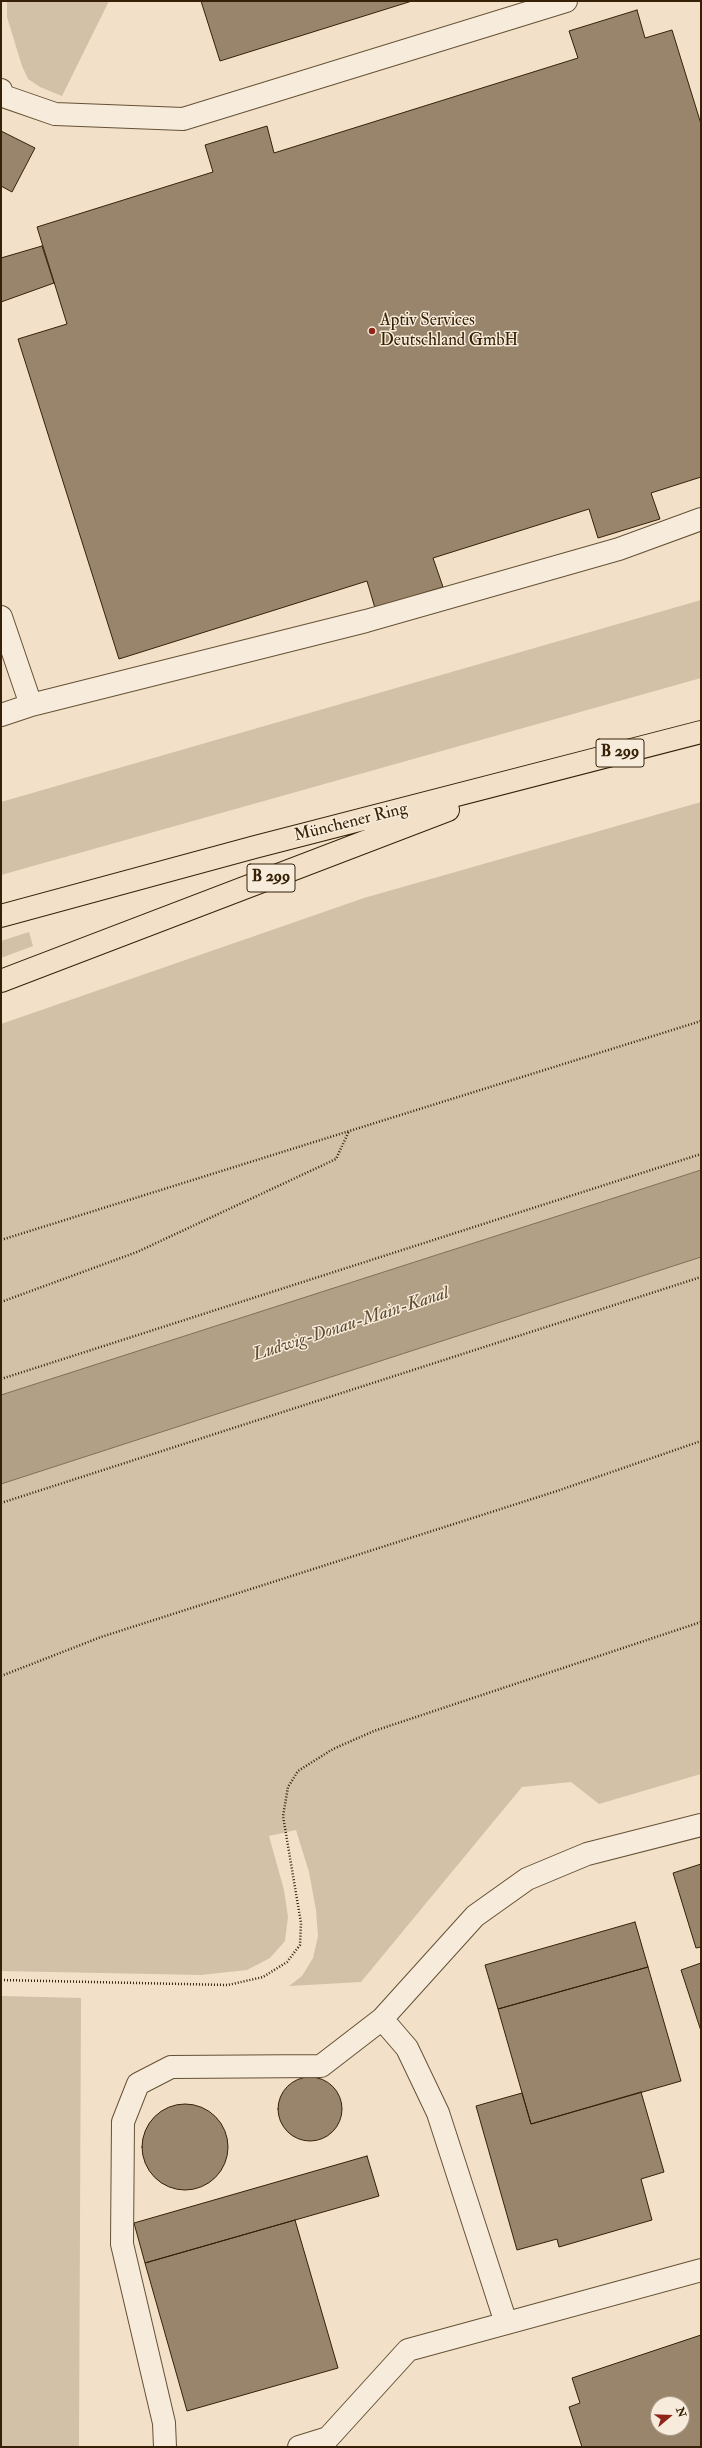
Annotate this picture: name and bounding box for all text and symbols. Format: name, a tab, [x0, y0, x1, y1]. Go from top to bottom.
place label: Aptiv Services Deutschland GmbH	[380, 311, 518, 351]
marker: Aptiv Services Deutschland GmbH	[367, 326, 377, 336]
road number: B 299	[596, 739, 644, 767]
street label: Münchener Ring	[292, 799, 410, 847]
road number: B 299	[247, 864, 295, 892]
water label: Ludwig-Donau-Main-Kanal	[250, 1283, 452, 1367]
north arrow	[650, 2396, 690, 2436]
text: N	[673, 2405, 689, 2419]

